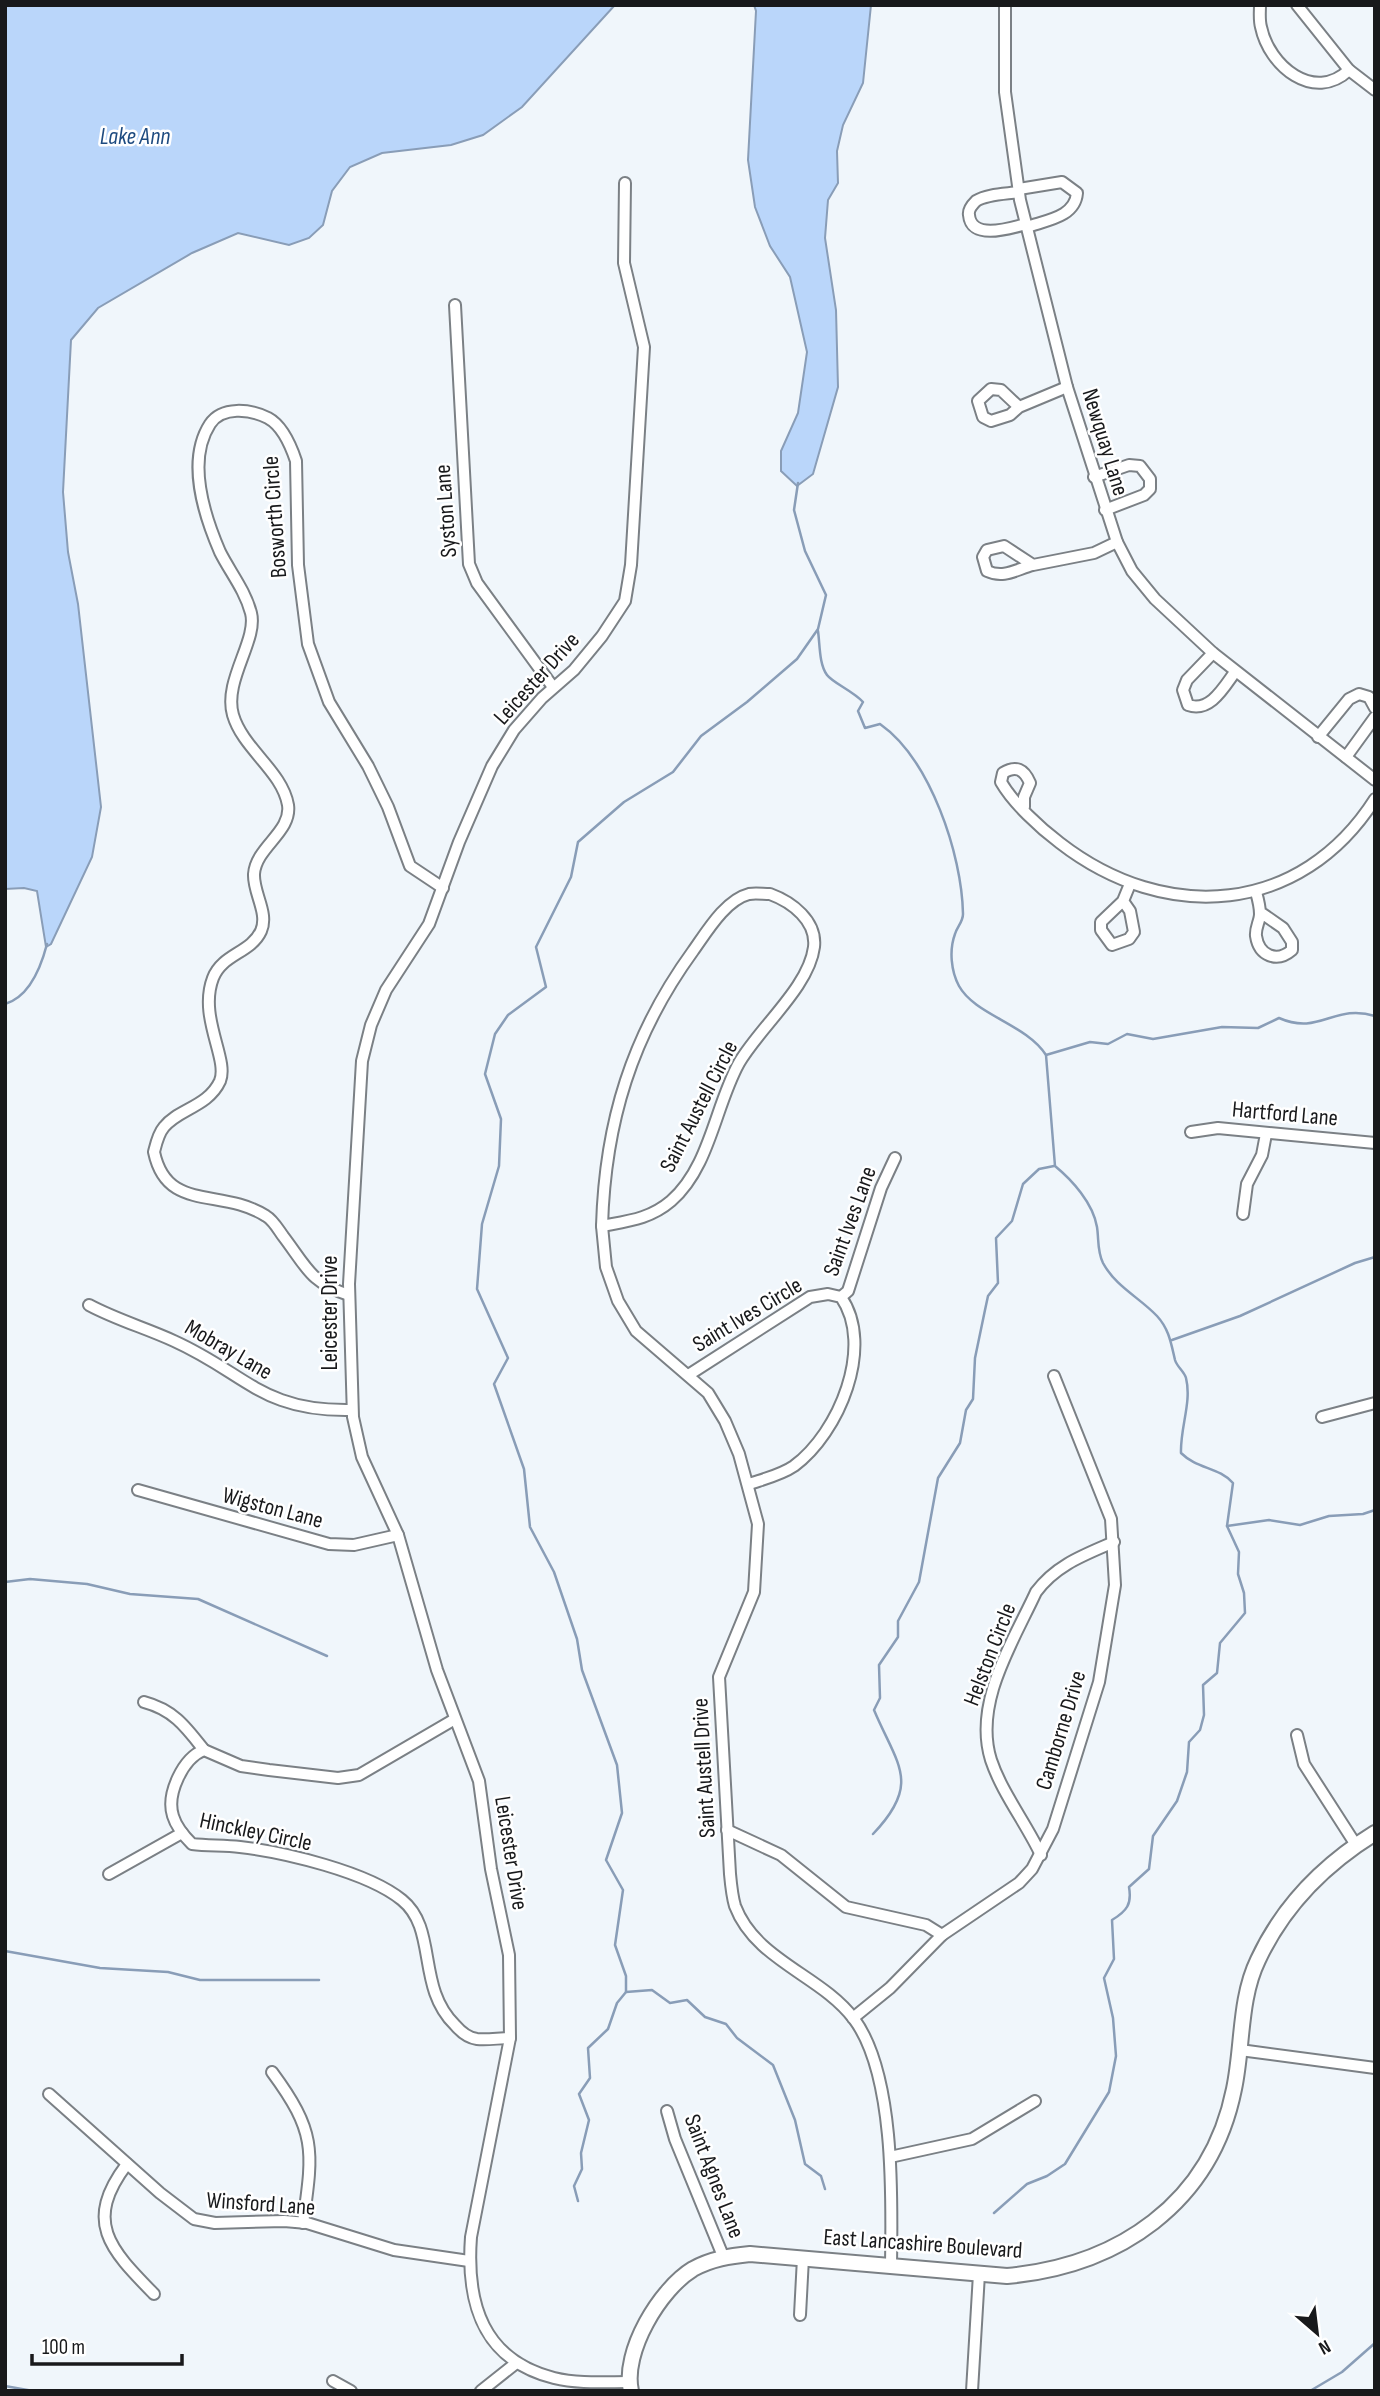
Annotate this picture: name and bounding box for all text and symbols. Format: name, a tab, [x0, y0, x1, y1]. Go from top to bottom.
water label: Lake Ann	[100, 122, 170, 151]
street label: Newquay Lane	[1075, 385, 1135, 499]
street label: Bosworth Circle	[257, 455, 293, 579]
street label: Syston Lane	[429, 463, 463, 558]
street label: Leicester Drive	[488, 627, 586, 731]
street label: Saint Austell Circle	[654, 1036, 744, 1177]
street label: Hartford Lane	[1231, 1095, 1339, 1133]
street label: Saint Ives Lane	[817, 1163, 883, 1280]
street label: Leicester Drive	[316, 1256, 344, 1370]
street label: Saint Ives Circle	[688, 1271, 807, 1358]
street label: Mobray Lane	[180, 1314, 277, 1386]
street label: Wigston Lane	[219, 1481, 326, 1535]
street label: Helston Circle	[958, 1599, 1022, 1710]
street label: Camborne Drive	[1030, 1667, 1092, 1793]
street label: Saint Austell Drive	[686, 1697, 722, 1838]
street label: Leicester Drive	[488, 1794, 534, 1912]
street label: Hinckley Circle	[197, 1806, 315, 1858]
street label: Saint Agnes Lane	[678, 2110, 751, 2242]
street label: Winsford Lane	[206, 2186, 316, 2222]
street label: East Lancashire Boulevard	[823, 2223, 1023, 2265]
north arrow	[1282, 2298, 1352, 2368]
scale bar	[32, 2322, 182, 2366]
text: N	[1314, 2334, 1334, 2359]
text: 100 m	[42, 2335, 85, 2360]

